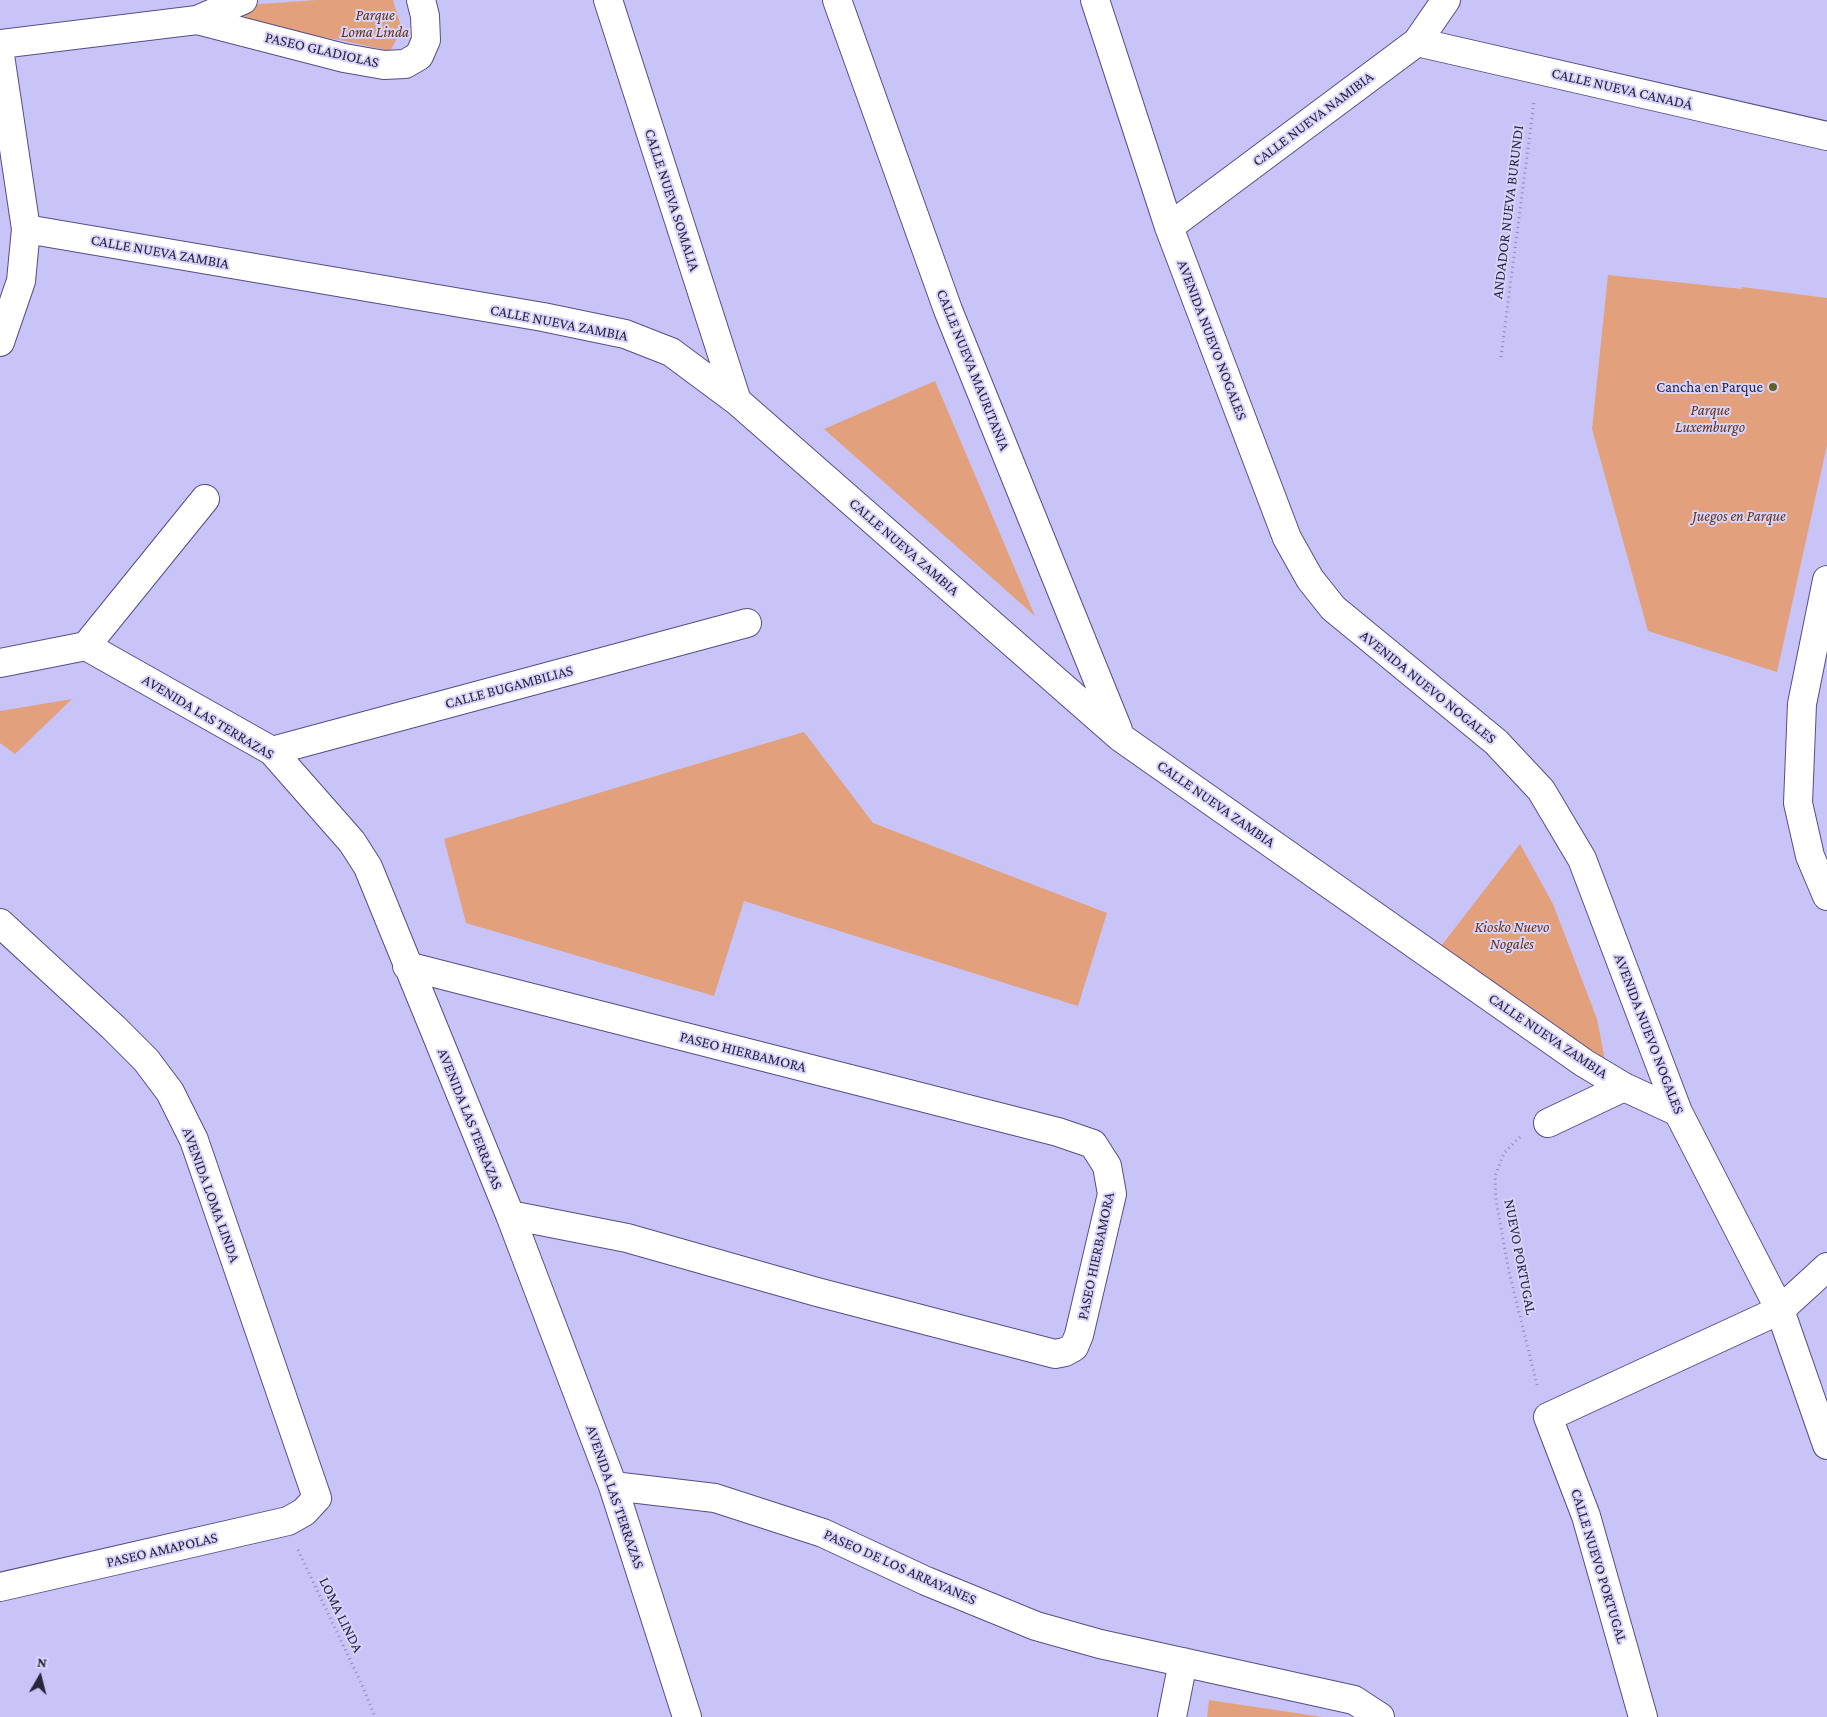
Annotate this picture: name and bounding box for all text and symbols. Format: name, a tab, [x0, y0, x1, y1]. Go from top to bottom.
park label: Parque Loma Linda	[341, 6, 409, 41]
street label: PASEO GLADIOLAS	[263, 28, 381, 72]
street label: CALLE NUEVA CANADÁ	[1550, 64, 1694, 114]
street label: CALLE NUEVA NAMIBIA	[1249, 68, 1377, 170]
street label: ANDADOR NUEVA BURUNDI	[1488, 124, 1528, 300]
street label: CALLE NUEVA SOMALIA	[640, 127, 704, 273]
street label: CALLE NUEVA ZAMBIA	[89, 231, 231, 273]
street label: AVENIDA NUEVO NOGALES	[1173, 257, 1251, 423]
street label: CALLE NUEVA MAURITANIA	[932, 287, 1014, 453]
street label: CALLE NUEVA ZAMBIA	[489, 301, 629, 345]
place label: Cancha en Parque	[1656, 378, 1763, 396]
marker: Cancha en Parque	[1767, 381, 1779, 393]
park label: Parque Luxemburgo	[1675, 401, 1745, 436]
street label: CALLE NUEVA ZAMBIA	[845, 494, 963, 600]
park label: Juegos en Parque	[1692, 507, 1786, 525]
street label: AVENIDA NUEVO NOGALES	[1356, 627, 1500, 747]
street label: CALLE BUGAMBILIAS	[443, 661, 575, 713]
street label: AVENIDA LAS TERRAZAS	[139, 670, 277, 764]
street label: CALLE NUEVA ZAMBIA	[1153, 756, 1279, 852]
park label: Kiosko Nuevo Nogales	[1475, 918, 1549, 953]
street label: AVENIDA NUEVO NOGALES	[1610, 951, 1688, 1117]
street label: CALLE NUEVA ZAMBIA	[1485, 989, 1611, 1083]
street label: PASEO HIERBAMORA	[678, 1028, 808, 1076]
street label: AVENIDA LAS TERRAZAS	[433, 1046, 507, 1192]
street label: AVENIDA LOMA LINDA	[178, 1125, 244, 1265]
street label: PASEO HIERBAMORA	[1074, 1191, 1118, 1321]
street label: NUEVO PORTUGAL	[1500, 1198, 1540, 1316]
street label: AVENIDA LAS TERRAZAS	[582, 1423, 648, 1571]
street label: CALLE NUEVO PORTUGAL	[1567, 1486, 1631, 1646]
street label: PASEO DE LOS ARRAYANES	[821, 1525, 979, 1609]
street label: PASEO AMAPOLAS	[105, 1528, 219, 1572]
street label: LOMA LINDA	[315, 1574, 367, 1656]
north arrow	[15, 1652, 65, 1702]
text: N	[36, 1654, 48, 1671]

